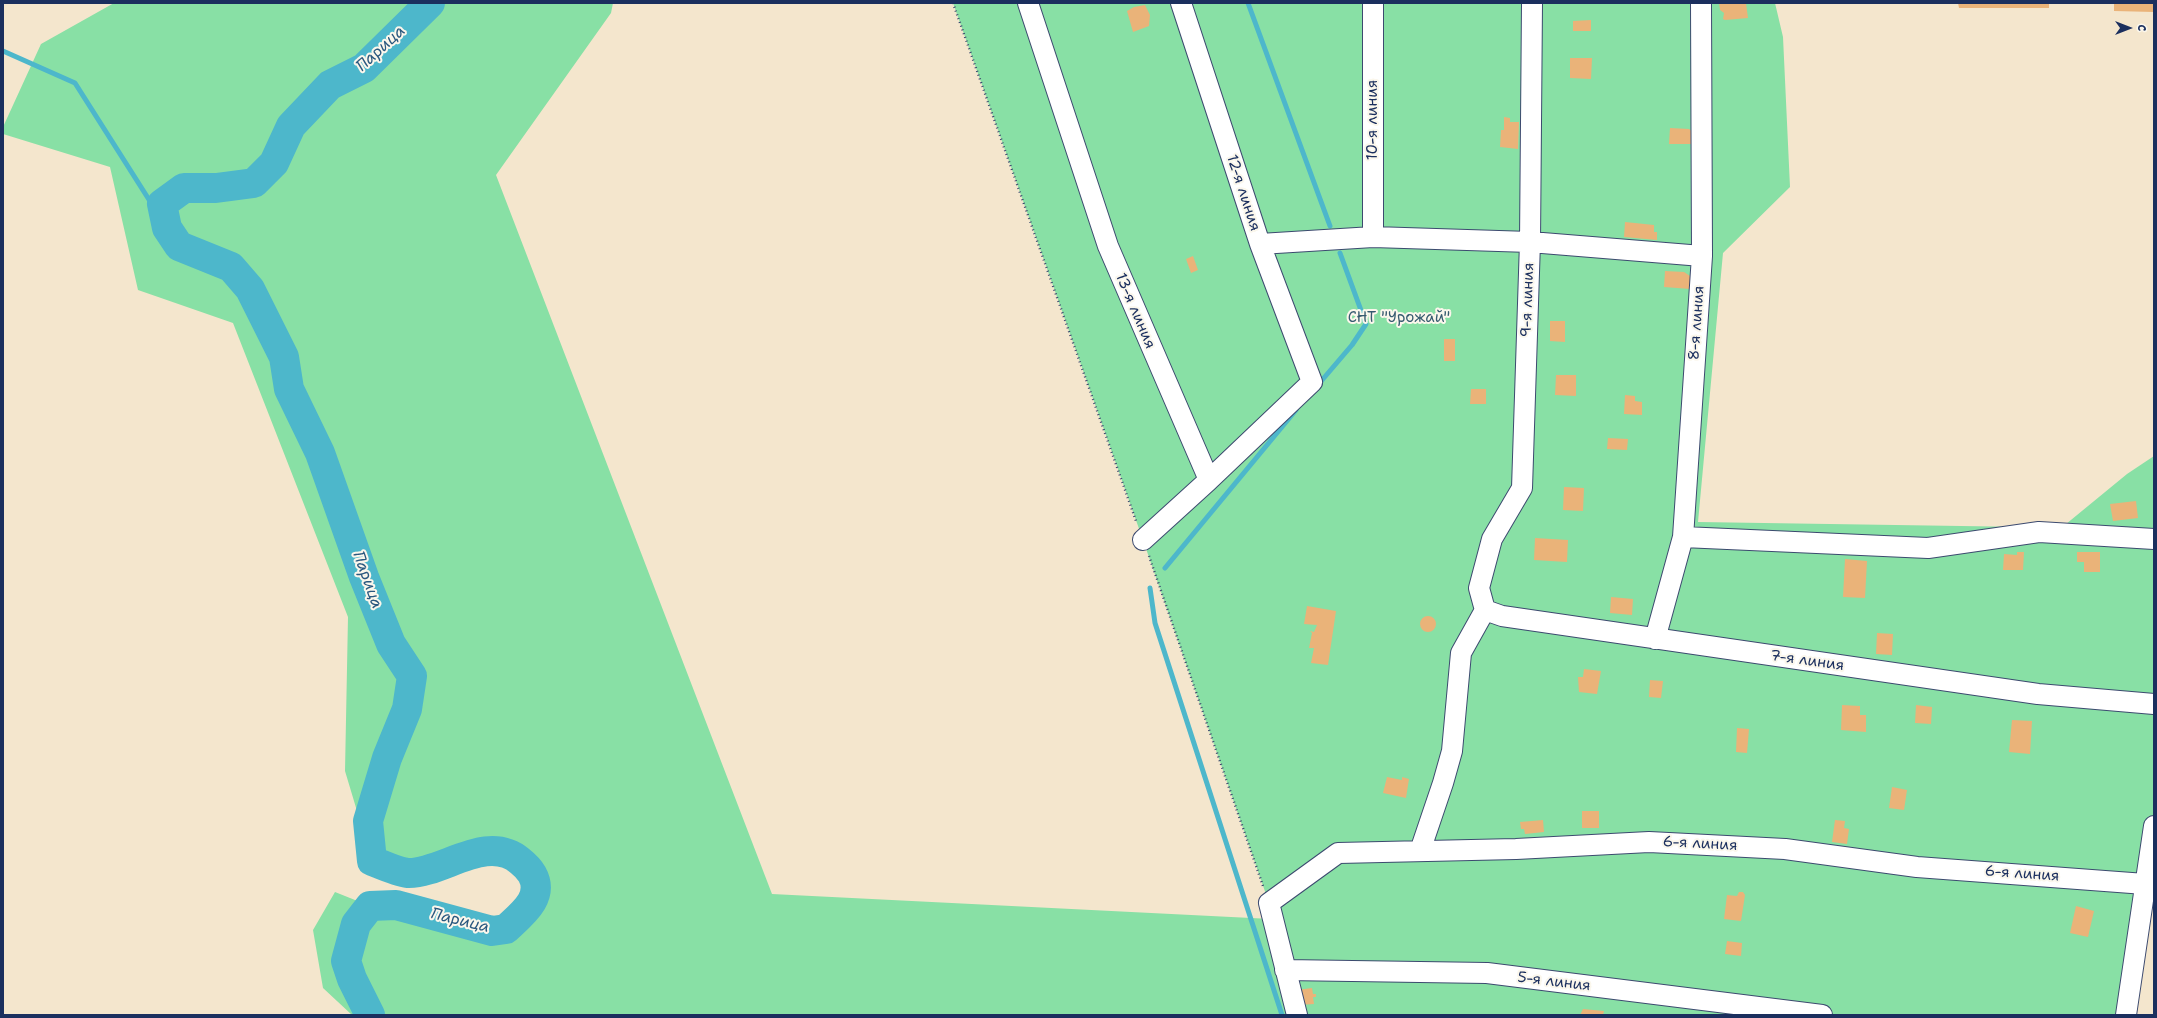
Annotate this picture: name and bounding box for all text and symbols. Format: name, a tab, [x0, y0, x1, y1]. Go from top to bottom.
north arrow	[2109, 8, 2149, 48]
water label: Парица	[352, 22, 410, 76]
text: С	[2134, 25, 2149, 31]
street label: 10-я линия	[1364, 80, 1382, 160]
street label: 12-я линия	[1222, 152, 1264, 234]
street label: 9-я линия	[1518, 262, 1538, 338]
street label: 13-я линия	[1111, 271, 1159, 351]
street label: 8-я линия	[1685, 285, 1709, 361]
park label: СНТ "Урожай"	[1348, 309, 1450, 327]
water label: Парица	[348, 549, 386, 611]
street label: 7-я линия	[1769, 647, 1845, 675]
street label: 6-я линия	[1662, 833, 1738, 855]
street label: 6-я линия	[1984, 862, 2060, 886]
water label: Парица	[429, 904, 491, 938]
street label: 5-я линия	[1516, 969, 1592, 995]

